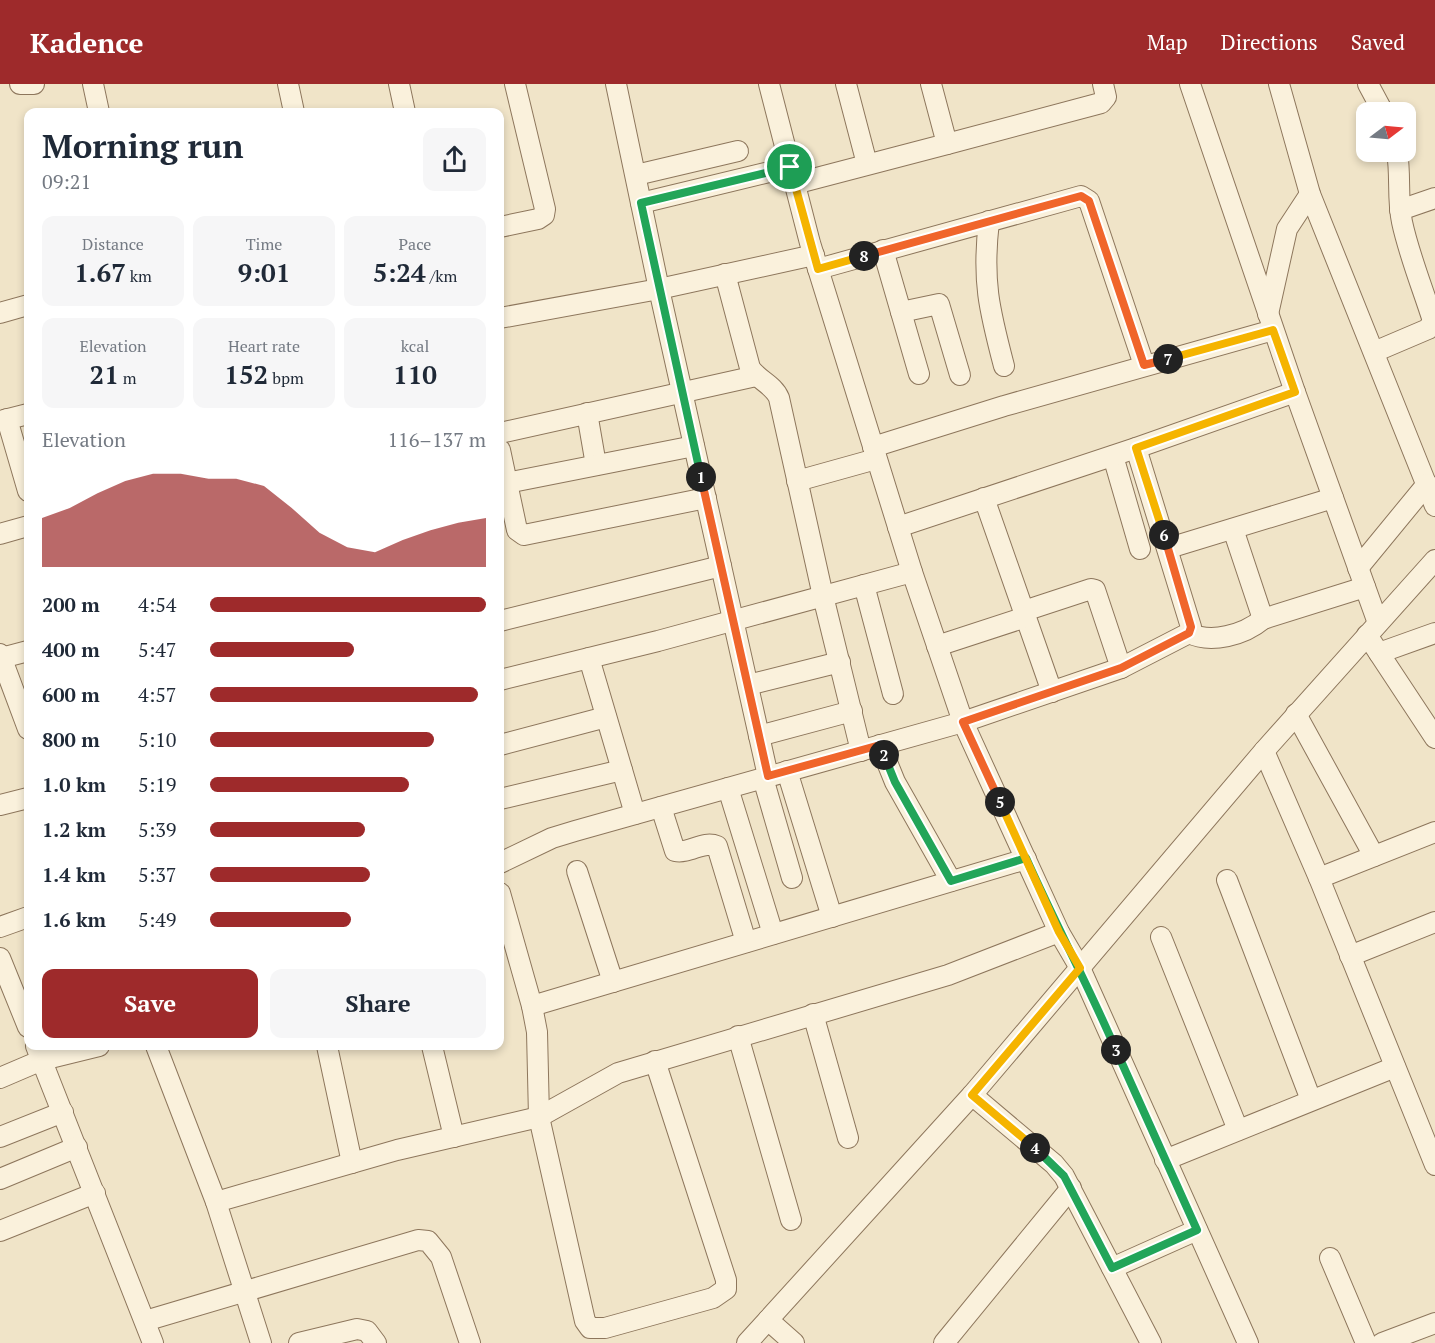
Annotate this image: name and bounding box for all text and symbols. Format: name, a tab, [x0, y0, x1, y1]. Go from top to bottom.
text: Kadence	[30, 24, 144, 61]
text: Map	[1147, 28, 1188, 56]
text: Directions	[1221, 28, 1318, 56]
text: Saved	[1351, 28, 1405, 56]
north arrow	[1356, 102, 1416, 162]
map controls	[1356, 102, 1416, 162]
text: Morning run	[42, 124, 244, 167]
button: share	[423, 128, 486, 191]
pin	[764, 141, 815, 192]
icon: arrive	[773, 150, 806, 183]
text: 09:21	[42, 168, 91, 195]
text: Distance	[82, 233, 144, 255]
text: Time	[246, 233, 282, 255]
text: Pace	[399, 233, 431, 255]
pin: 8	[849, 241, 879, 271]
text: 8	[859, 245, 869, 267]
text: 1.67	[74, 255, 126, 289]
text: 9:01	[238, 255, 291, 289]
text: 5:24	[373, 255, 426, 289]
text: km	[126, 265, 152, 287]
text: /km	[426, 265, 457, 287]
text: Elevation	[79, 335, 147, 357]
text: Heart rate	[228, 335, 300, 357]
text: kcal	[401, 335, 429, 357]
pin: 7	[1153, 344, 1183, 374]
text: 7	[1163, 348, 1173, 370]
text: 21	[89, 357, 119, 391]
text: 152	[224, 357, 268, 391]
text: 110	[393, 357, 437, 391]
text: m	[119, 367, 137, 389]
text: bpm	[268, 367, 304, 389]
text: Elevation	[42, 426, 126, 453]
text: 116–137 m	[387, 426, 486, 453]
pin: 1	[686, 462, 716, 492]
text: 1	[696, 466, 706, 488]
pin: 6	[1149, 520, 1179, 550]
text: 6	[1159, 524, 1169, 546]
text: 200 m	[42, 591, 100, 618]
text: 4:54	[138, 591, 177, 618]
text: 400 m	[42, 636, 100, 663]
text: 5:47	[138, 636, 177, 663]
text: 600 m	[42, 681, 100, 708]
text: 4:57	[138, 681, 177, 708]
text: 800 m	[42, 726, 100, 753]
text: 5:10	[138, 726, 177, 753]
pin: 2	[869, 740, 899, 770]
text: 2	[879, 744, 889, 766]
text: 1.0 km	[42, 771, 106, 798]
text: 5:19	[138, 771, 177, 798]
pin: 5	[985, 787, 1015, 817]
text: 5	[995, 791, 1005, 813]
text: 1.2 km	[42, 816, 106, 843]
text: 5:39	[138, 816, 177, 843]
text: 1.4 km	[42, 861, 106, 888]
text: 5:37	[138, 861, 177, 888]
text: 1.6 km	[42, 906, 106, 933]
text: 5:49	[138, 906, 177, 933]
button: Save	[42, 969, 258, 1038]
button: Share	[270, 969, 486, 1038]
pin: 3	[1101, 1035, 1131, 1065]
text: 3	[1111, 1039, 1121, 1061]
pin: 4	[1020, 1133, 1050, 1163]
text: 4	[1030, 1137, 1040, 1159]

